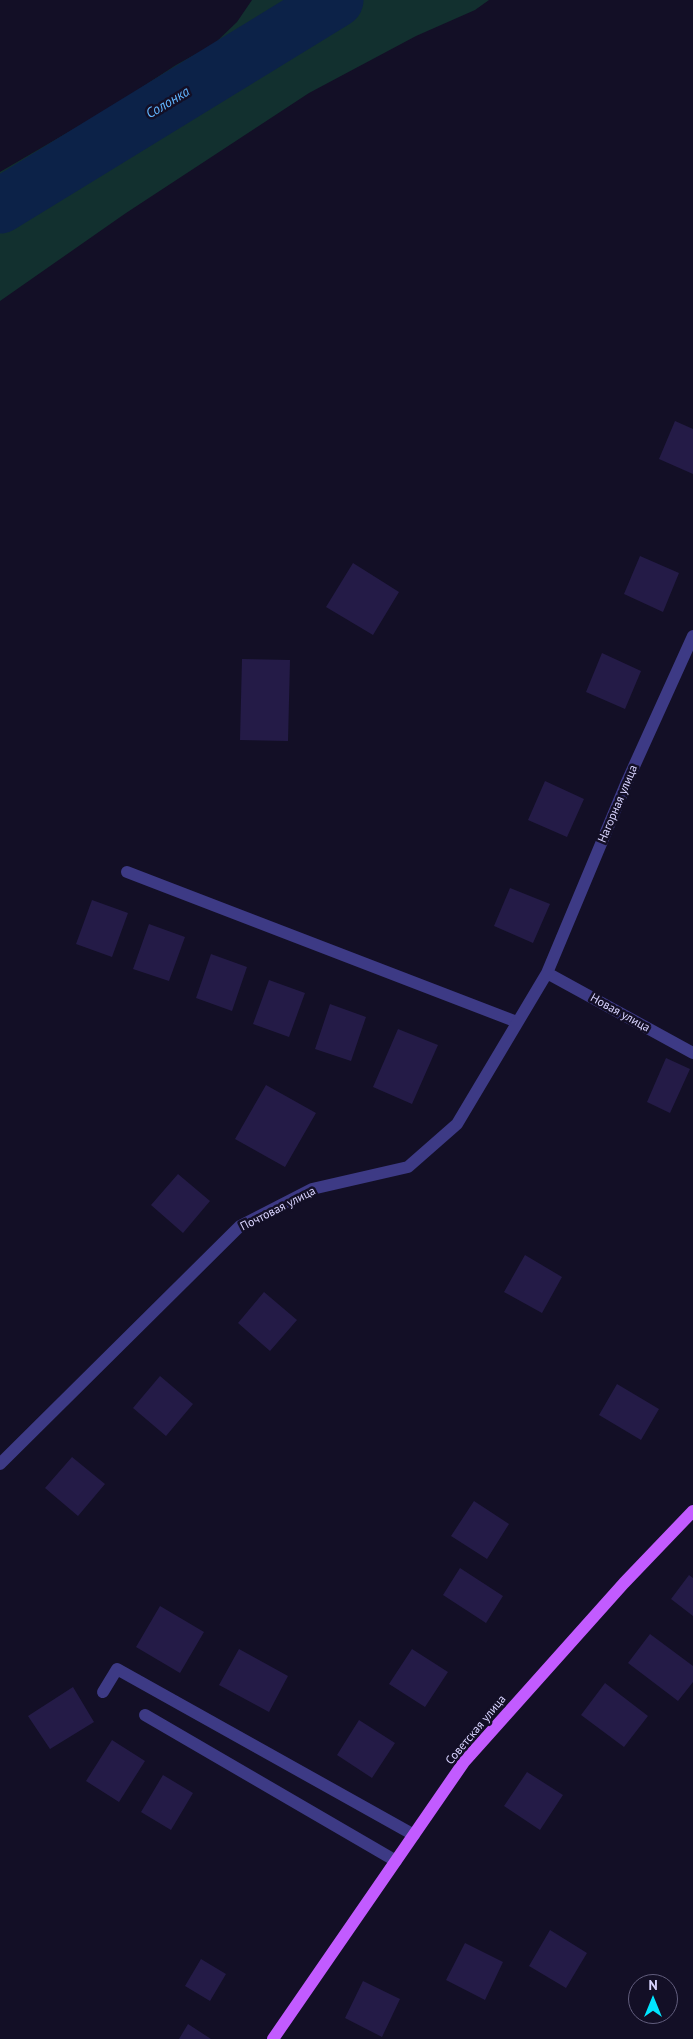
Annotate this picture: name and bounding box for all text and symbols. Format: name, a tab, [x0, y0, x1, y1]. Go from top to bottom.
water label: Солонка	[143, 83, 193, 123]
street label: Нагорная улица	[595, 763, 641, 845]
street label: Новая улица	[588, 991, 652, 1035]
street label: Почтовая улица	[238, 1184, 318, 1234]
street label: Советская улица	[443, 1692, 509, 1768]
north arrow	[628, 1974, 678, 2024]
text: N	[648, 1976, 658, 1994]

